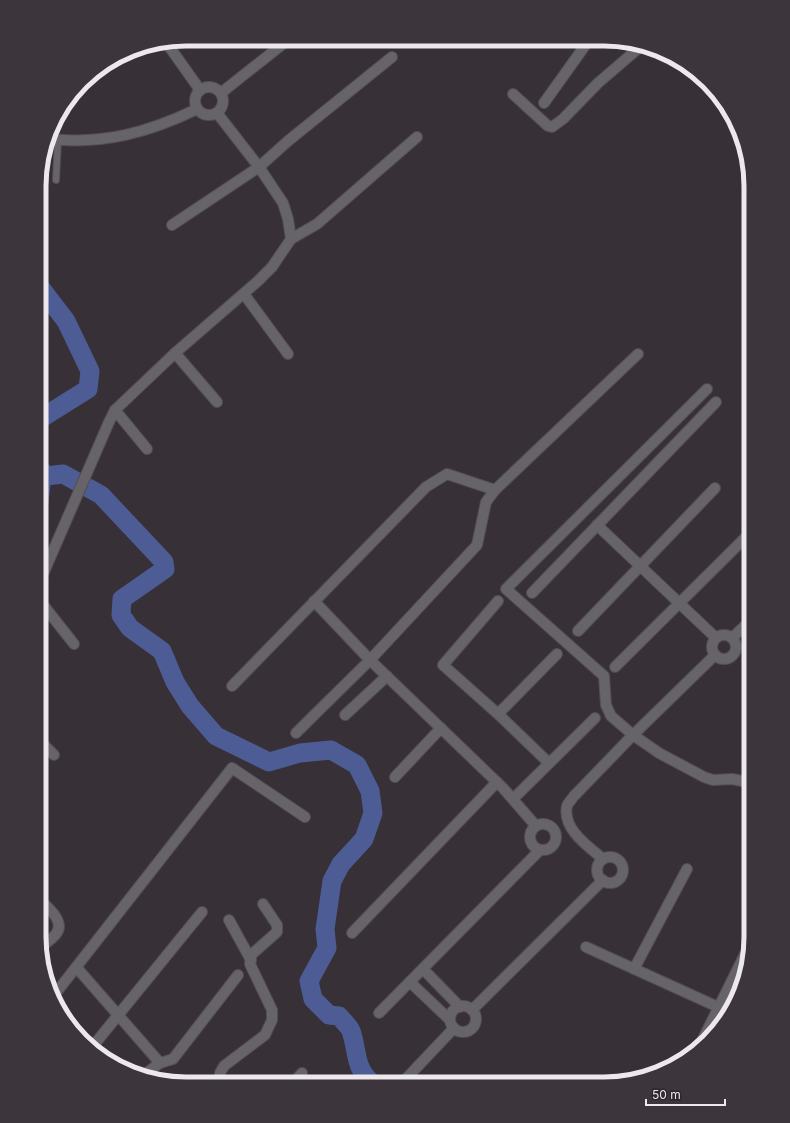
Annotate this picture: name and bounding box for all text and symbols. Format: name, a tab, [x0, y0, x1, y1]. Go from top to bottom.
scale bar	[646, 1081, 725, 1107]
text: 50 m	[652, 1087, 681, 1102]

